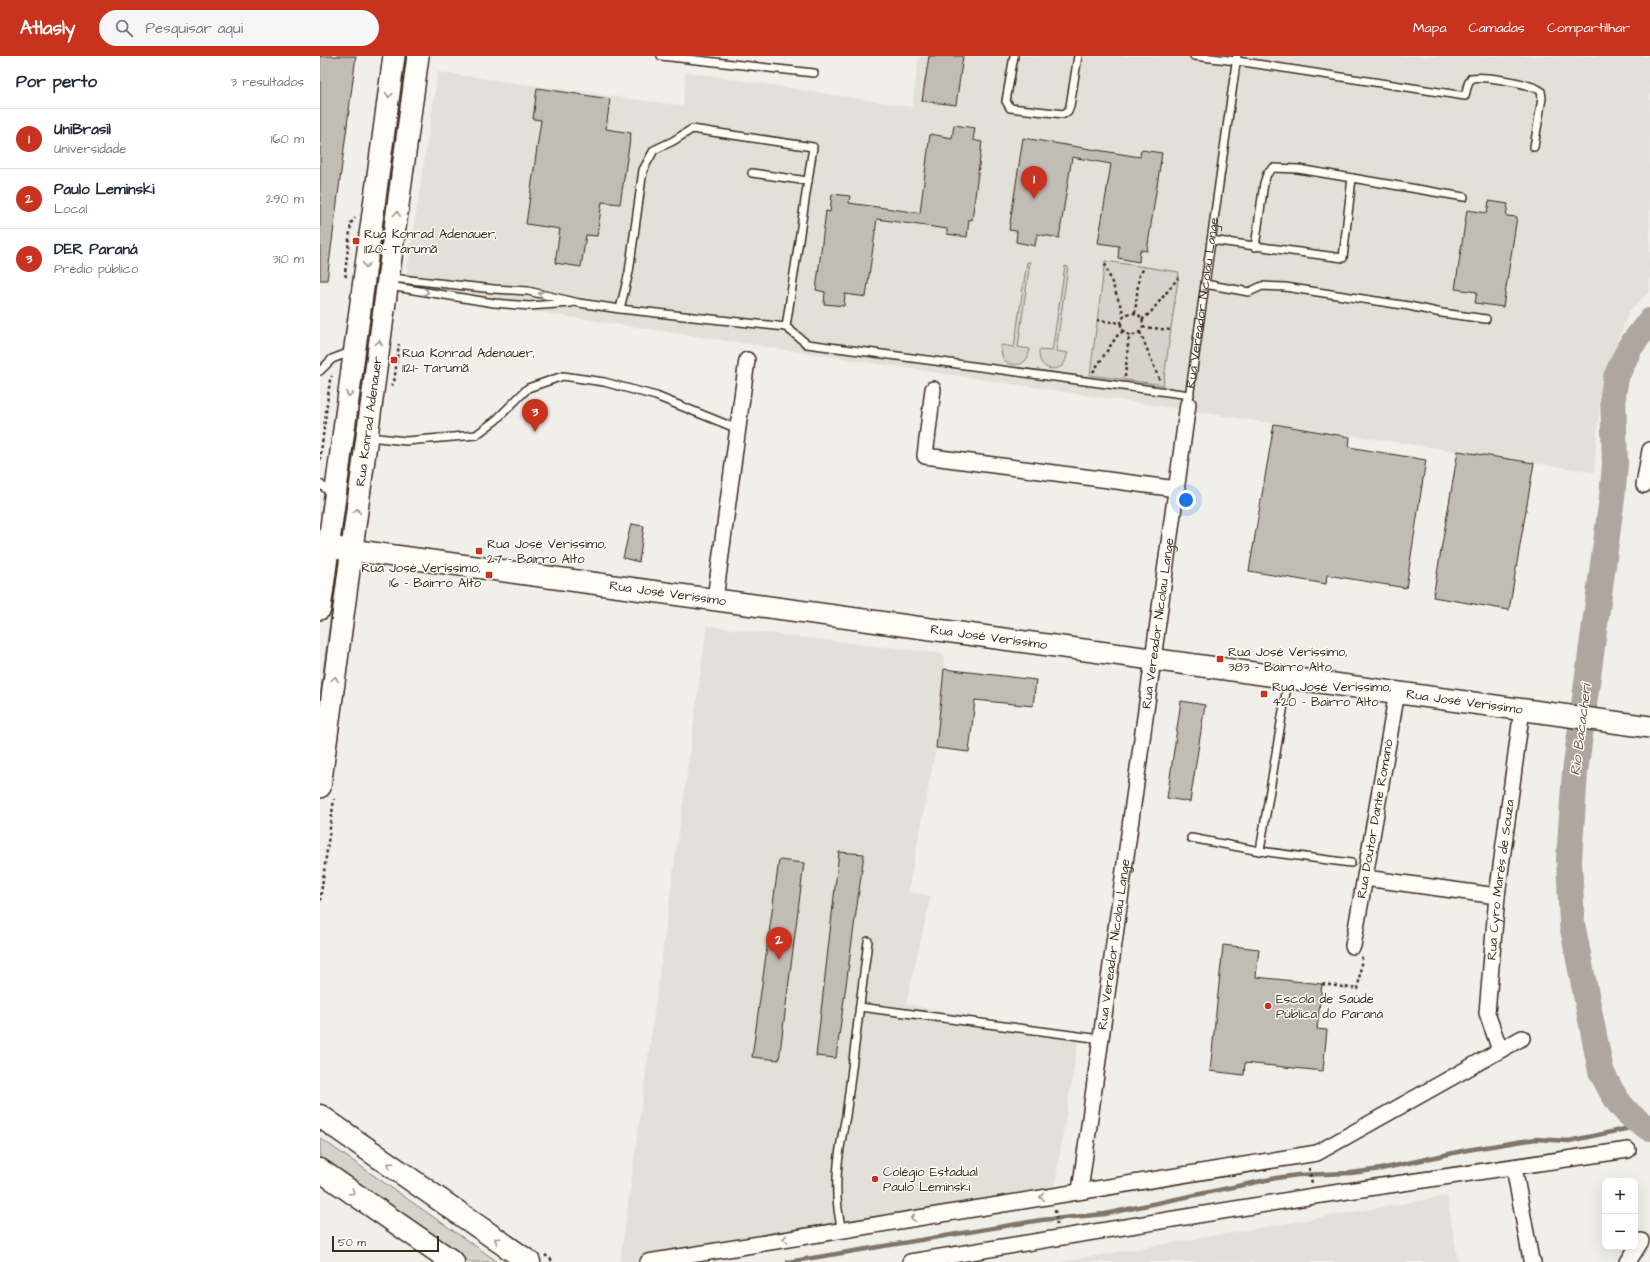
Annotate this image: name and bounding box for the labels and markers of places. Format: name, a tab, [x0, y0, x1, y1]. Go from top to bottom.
pin: 1	[1021, 166, 1047, 199]
place label: Rua Konrad Adenauer, 1120- Tarumã	[364, 225, 497, 258]
marker: Rua Konrad Adenauer, 1120- Tarumã	[351, 236, 361, 246]
place label: Rua Konrad Adenauer, 1121- Tarumã	[402, 344, 535, 377]
marker: Rua Konrad Adenauer, 1121- Tarumã	[389, 355, 399, 365]
pin: 3	[522, 399, 548, 432]
place label: Rua José Veríssimo, 27 - Bairro Alto	[487, 535, 607, 568]
marker: Rua José Veríssimo, 27 - Bairro Alto	[474, 546, 484, 556]
place label: Rua José Veríssimo, 16 - Bairro Alto	[361, 559, 482, 592]
marker: Rua José Veríssimo, 16 - Bairro Alto	[484, 570, 494, 580]
place label: Rua José Veríssimo, 383 - Bairro Alto	[1228, 643, 1348, 676]
marker: Rua José Veríssimo, 383 - Bairro Alto	[1215, 654, 1225, 664]
place label: Rua José Veríssimo, 420 - Bairro Alto	[1272, 678, 1392, 711]
marker: Rua José Veríssimo, 420 - Bairro Alto	[1259, 689, 1269, 699]
pin: 2	[766, 927, 792, 960]
place label: Escola de Saúde Pública do Paraná	[1276, 990, 1384, 1023]
marker: Escola de Saúde Pública do Paraná	[1263, 1001, 1273, 1011]
place label: Colégio Estadual Paulo Leminski	[883, 1163, 978, 1196]
marker: Colégio Estadual Paulo Leminski	[870, 1174, 880, 1184]

